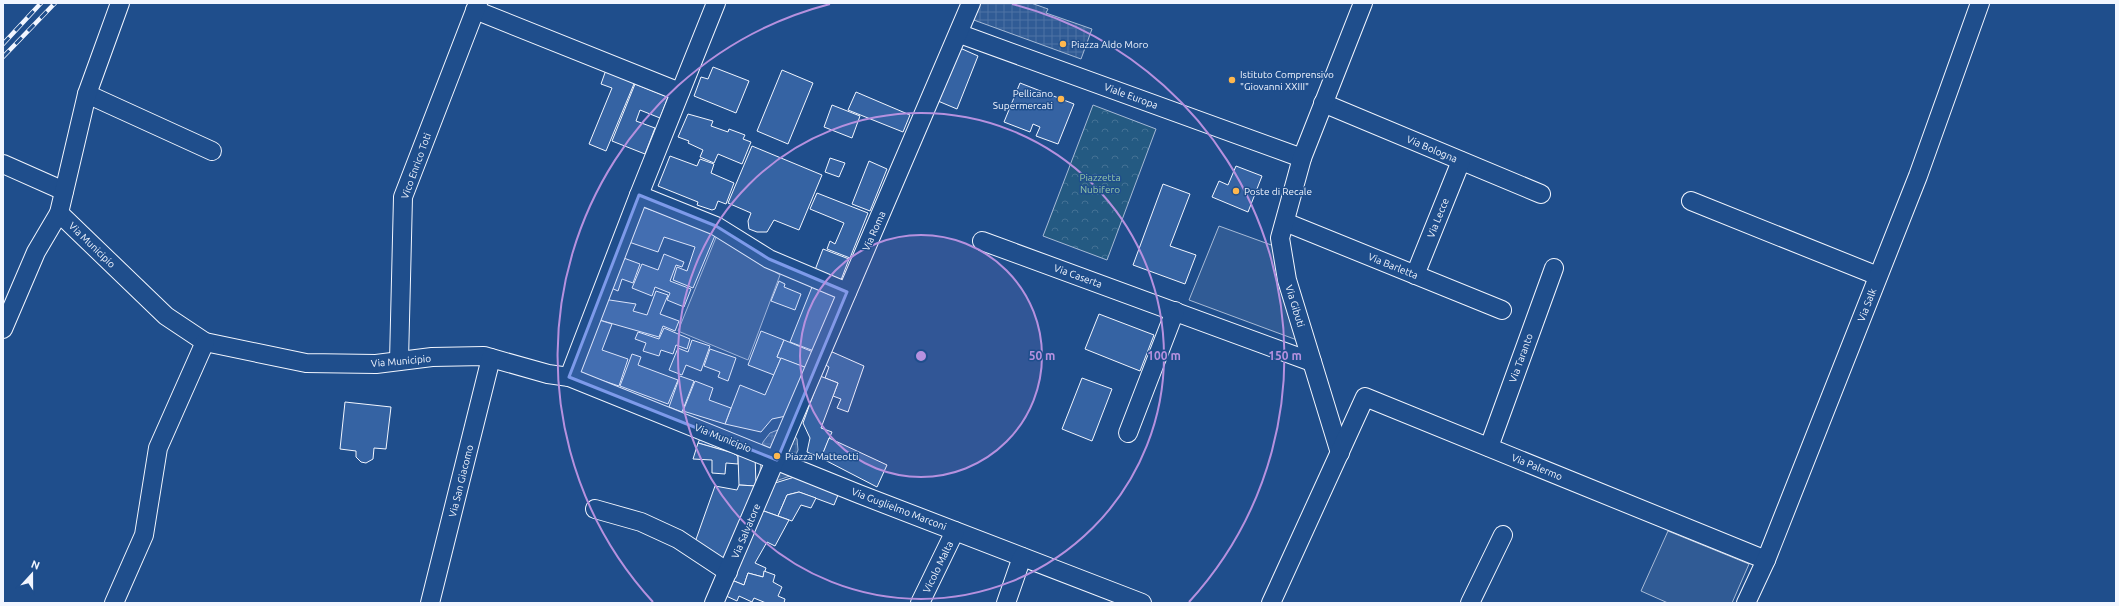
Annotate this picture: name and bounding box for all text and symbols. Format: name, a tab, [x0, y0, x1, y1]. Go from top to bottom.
marker: Piazza Aldo Moro	[1058, 39, 1068, 49]
place label: Piazza Aldo Moro	[1071, 39, 1149, 50]
place label: Istituto Comprensivo "Giovanni XXIII"	[1240, 69, 1334, 92]
marker: Istituto Comprensivo "Giovanni XXIII"	[1227, 75, 1237, 85]
street label: Viale Europa	[1103, 81, 1159, 111]
place label: Pellicano Supermercati	[993, 88, 1053, 111]
marker: Pellicano Supermercati	[1056, 94, 1066, 104]
street label: Vico Enrico Toti	[399, 131, 433, 201]
street label: Via Bologna	[1405, 133, 1459, 165]
park label: Piazzetta Nubifero	[1079, 172, 1121, 195]
marker: Poste di Recale	[1231, 186, 1241, 196]
place label: Poste di Recale	[1244, 186, 1312, 197]
street label: Via Lecce	[1425, 197, 1451, 239]
street label: Via Roma	[860, 209, 888, 253]
street label: Via Municipio	[66, 220, 118, 270]
street label: Via Barletta	[1366, 251, 1420, 281]
street label: Via Caserta	[1052, 262, 1104, 290]
street label: Via Gibuti	[1283, 284, 1307, 328]
street label: Via Salk	[1856, 287, 1878, 323]
street label: Via Taranto	[1507, 332, 1535, 384]
centre of rings	[914, 349, 928, 363]
text: 50 m	[1029, 349, 1055, 362]
text: 100 m	[1147, 349, 1181, 362]
text: 150 m	[1268, 349, 1302, 362]
street label: Via Municipio	[370, 353, 432, 369]
street label: Via Municipio	[693, 422, 753, 454]
street label: Via San Giacomo	[447, 444, 475, 518]
marker: Piazza Matteotti	[772, 451, 782, 461]
place label: Piazza Matteotti	[785, 451, 859, 462]
street label: Via Palermo	[1510, 452, 1564, 482]
street label: Via Guglielmo Marconi	[850, 486, 948, 532]
street label: Via Salvatore	[729, 502, 763, 560]
street label: Vicolo Malta	[921, 539, 955, 595]
north arrow	[12, 554, 52, 594]
text: N	[30, 558, 42, 572]

